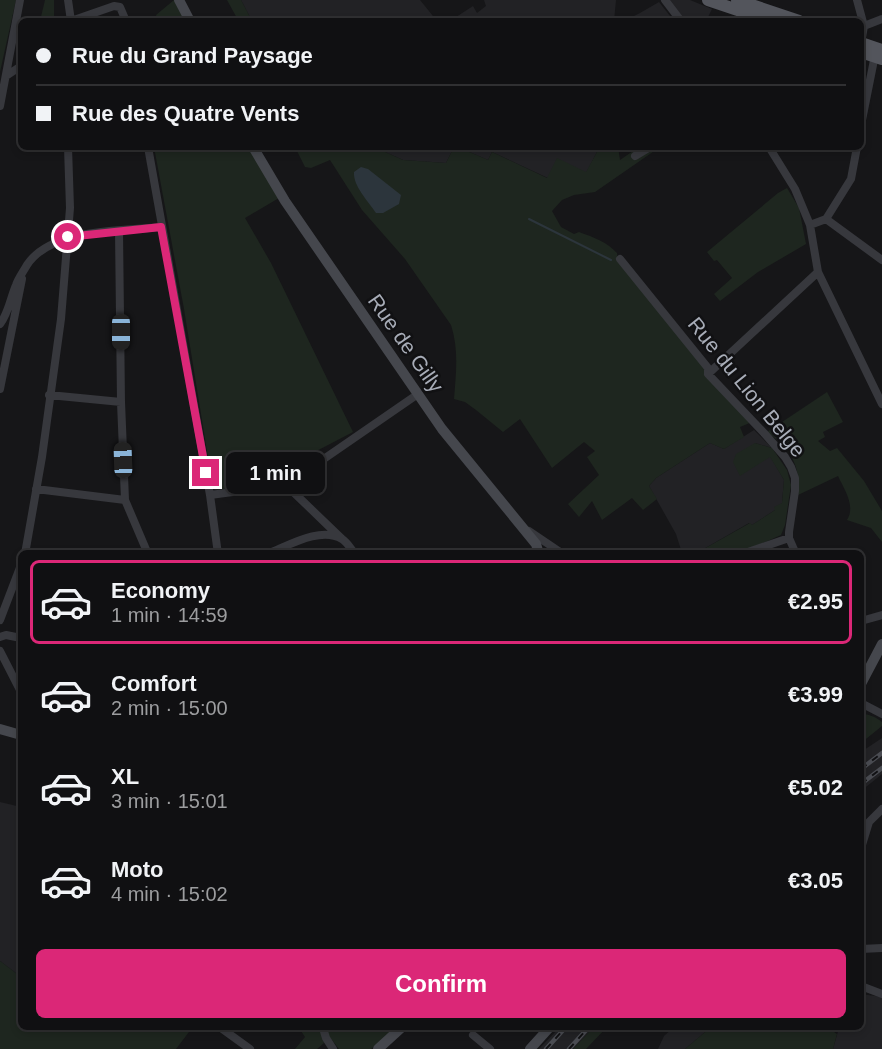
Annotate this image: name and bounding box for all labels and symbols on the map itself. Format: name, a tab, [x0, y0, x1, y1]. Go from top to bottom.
route start	[54, 223, 81, 250]
street label: Rue de Gilly	[364, 290, 449, 397]
street label: Rue du Lion Belge	[684, 313, 810, 461]
car	[112, 314, 130, 350]
car	[113, 442, 133, 478]
callout: 1 min	[227, 452, 326, 494]
route end	[192, 459, 219, 486]

